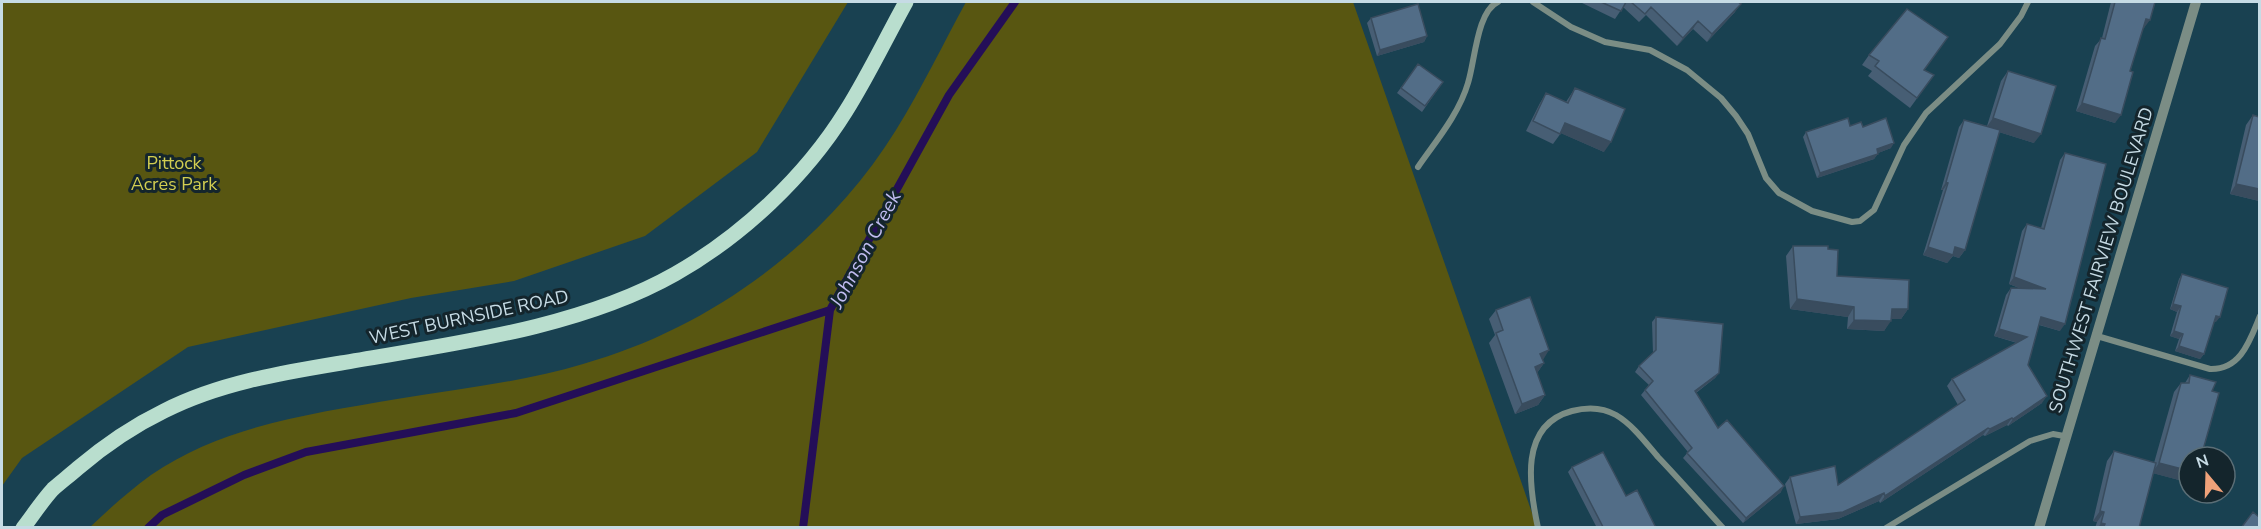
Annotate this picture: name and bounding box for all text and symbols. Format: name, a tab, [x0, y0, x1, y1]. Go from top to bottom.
street label: SOUTHWEST FAIRVIEW BOULEVARD	[2043, 104, 2159, 416]
park label: Pittock Acres Park	[131, 151, 218, 196]
water label: Johnson Creek	[823, 185, 908, 314]
street label: WEST BURNSIDE ROAD	[367, 284, 571, 350]
north arrow	[2177, 445, 2237, 505]
text: N	[2193, 449, 2212, 474]

